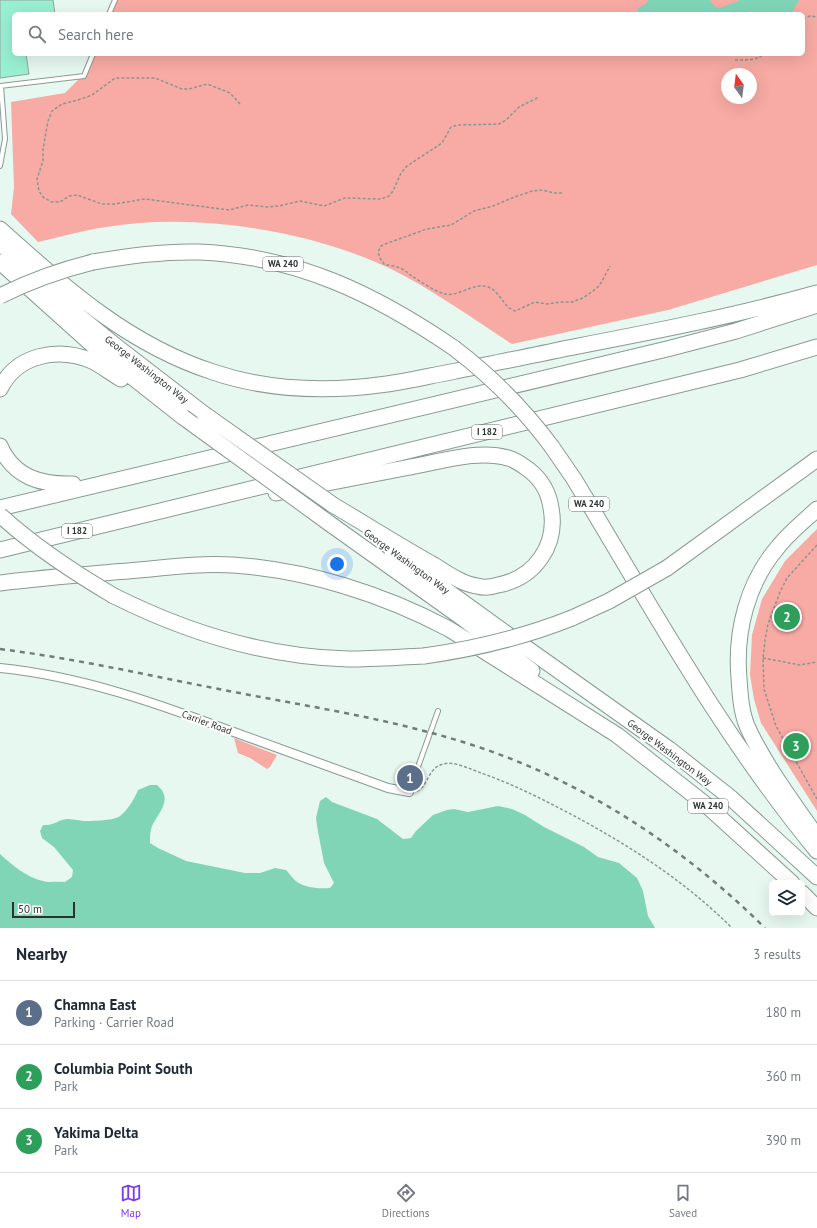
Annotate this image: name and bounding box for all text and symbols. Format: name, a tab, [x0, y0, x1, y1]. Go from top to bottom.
search box	[12, 12, 805, 56]
icon: search	[26, 23, 48, 45]
text: Search here	[58, 25, 134, 44]
north arrow	[721, 68, 757, 104]
road number: WA 240	[263, 257, 303, 271]
street label: George Washington Way	[102, 333, 192, 406]
road number: I 182	[472, 425, 502, 439]
road number: WA 240	[569, 497, 609, 511]
road number: I 182	[62, 524, 92, 538]
street label: George Washington Way	[361, 526, 452, 597]
your location	[327, 554, 347, 574]
pin: 2	[774, 602, 800, 632]
street label: Carrier Road	[180, 707, 234, 738]
street label: George Washington Way	[625, 716, 715, 789]
pin: 3	[783, 731, 809, 761]
pin: 1	[397, 763, 423, 793]
road number: WA 240	[688, 799, 728, 813]
map controls	[769, 880, 805, 916]
button: layers	[769, 880, 805, 916]
scale bar	[12, 900, 75, 919]
text: 50 m	[18, 902, 42, 916]
text: Nearby	[16, 943, 67, 965]
text: 3 results	[753, 946, 801, 963]
text: Chamna East	[54, 995, 136, 1014]
text: 1	[25, 1004, 33, 1021]
text: 180 m	[766, 1004, 801, 1021]
text: Parking · Carrier Road	[54, 1014, 174, 1031]
text: Columbia Point South	[54, 1059, 193, 1078]
text: 2	[25, 1068, 33, 1085]
text: 360 m	[766, 1068, 801, 1085]
text: Park	[54, 1078, 78, 1095]
text: Yakima Delta	[54, 1123, 138, 1142]
text: 3	[25, 1132, 33, 1149]
text: 390 m	[766, 1132, 801, 1149]
text: Park	[54, 1142, 78, 1159]
tab: Map	[120, 1182, 142, 1220]
tab: Directions	[382, 1182, 429, 1220]
tab: Saved	[669, 1182, 697, 1220]

